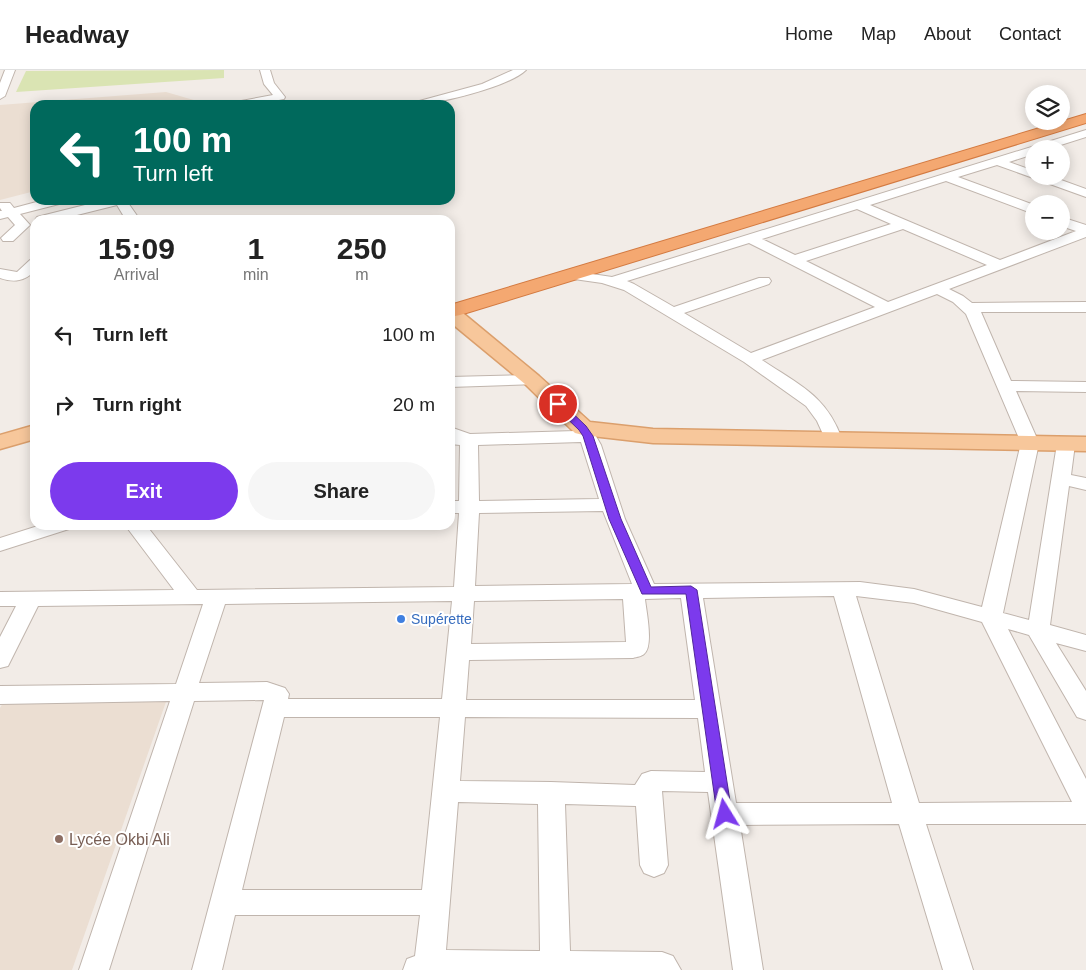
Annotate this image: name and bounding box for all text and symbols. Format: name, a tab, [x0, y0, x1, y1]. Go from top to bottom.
text: Headway	[25, 21, 129, 48]
text: Home	[785, 24, 833, 44]
text: Map	[861, 24, 896, 44]
text: About	[924, 24, 971, 44]
text: Contact	[999, 24, 1061, 44]
map controls	[1025, 85, 1070, 240]
button: layers	[1025, 85, 1070, 130]
icon: left	[50, 120, 115, 185]
text: 100 m	[133, 120, 232, 159]
button: +	[1025, 140, 1070, 185]
text: Turn left	[133, 161, 213, 186]
button: −	[1025, 195, 1070, 240]
text: 15:09	[98, 232, 175, 265]
text: 1	[247, 232, 264, 265]
text: 250	[337, 232, 387, 265]
text: Arrival	[114, 266, 159, 283]
text: min	[243, 266, 269, 283]
text: m	[355, 266, 368, 283]
icon: left	[50, 321, 78, 349]
text: Turn left	[93, 324, 168, 345]
text: 100 m	[382, 324, 435, 345]
pin	[537, 383, 579, 425]
icon: arrive	[544, 390, 572, 418]
icon: right	[50, 391, 78, 419]
text: Turn right	[93, 394, 181, 415]
text: 20 m	[393, 394, 435, 415]
button: Exit	[50, 462, 238, 520]
button: Share	[248, 462, 435, 520]
place label: Supérette	[411, 611, 472, 627]
marker: Supérette	[395, 613, 407, 625]
position arrow	[698, 787, 750, 839]
place label: Lycée Okbi Ali	[69, 831, 170, 848]
marker: Lycée Okbi Ali	[53, 833, 65, 845]

